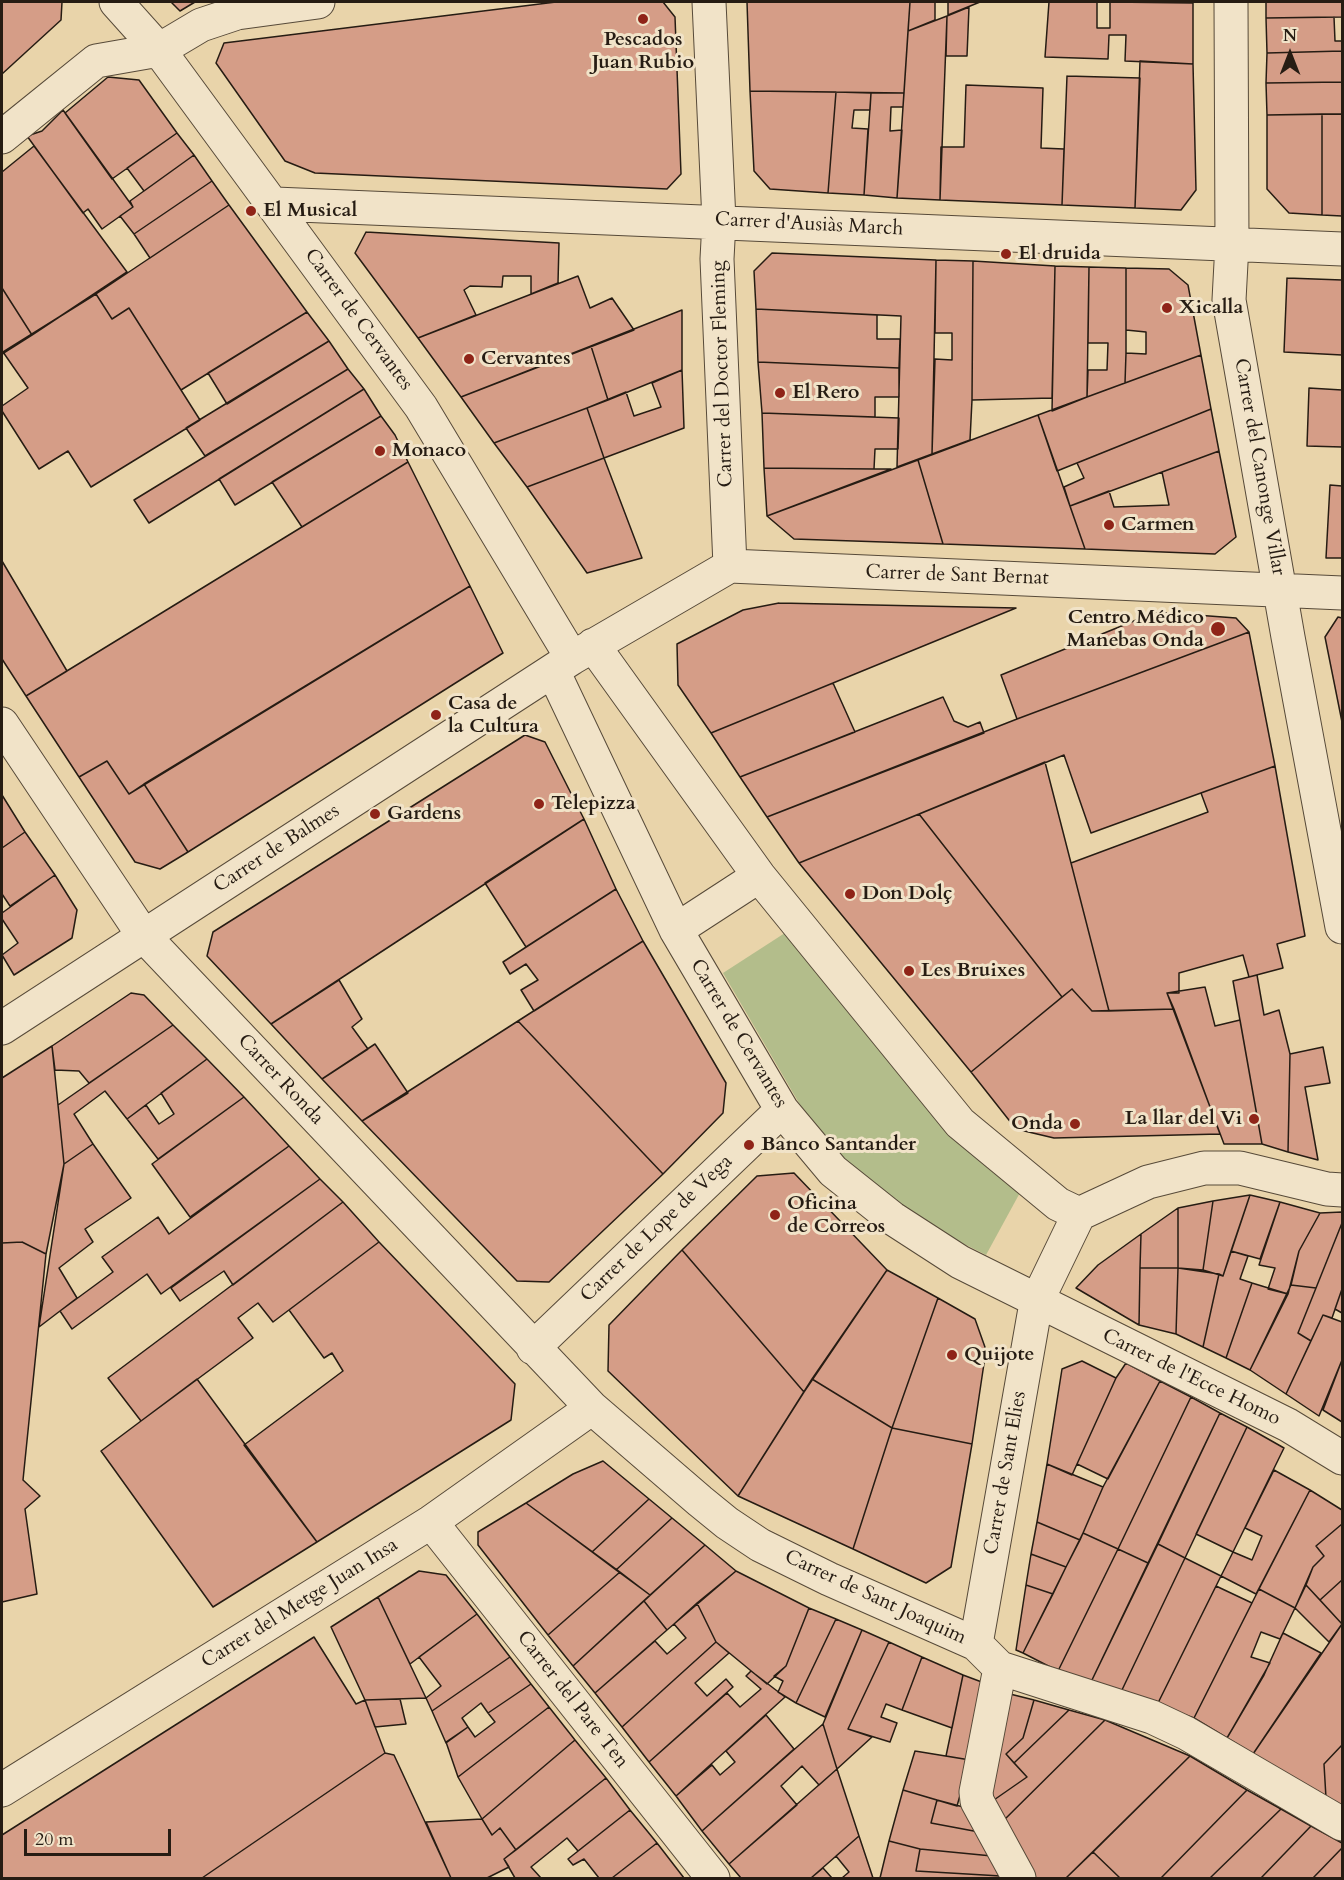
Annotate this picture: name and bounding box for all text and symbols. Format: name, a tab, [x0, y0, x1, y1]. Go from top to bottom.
marker: Pescados Juan Rubio	[636, 12, 650, 26]
north arrow	[1260, 24, 1320, 84]
text: N	[1283, 25, 1297, 47]
place label: Pescados Juan Rubio	[592, 28, 694, 75]
place label: El Musical	[263, 199, 357, 223]
marker: El Musical	[244, 204, 258, 218]
street label: Carrer d'Ausiàs March	[714, 208, 904, 242]
place label: El druida	[1018, 242, 1101, 266]
street label: Carrer de Cervantes	[299, 244, 417, 396]
marker: El druida	[999, 247, 1013, 261]
street label: Carrer del Doctor Fleming	[707, 260, 739, 488]
place label: Xicalla	[1179, 296, 1243, 320]
marker: Xicalla	[1160, 301, 1174, 315]
place label: Cervantes	[481, 347, 571, 371]
marker: Cervantes	[462, 352, 476, 366]
street label: Carrer del Canonge Villar	[1228, 357, 1290, 577]
place label: El Rero	[792, 381, 859, 405]
marker: El Rero	[773, 386, 787, 400]
place label: Monaco	[392, 439, 466, 463]
marker: Monaco	[373, 444, 387, 458]
place label: Carmen	[1121, 513, 1195, 537]
marker: Carmen	[1102, 518, 1116, 532]
street label: Carrer de Sant Bernat	[865, 561, 1049, 591]
place label: Centro Médico Manebas Onda	[1066, 606, 1204, 653]
marker: Centro Médico Manebas Onda	[1209, 620, 1227, 638]
place label: Casa de la Cultura	[448, 692, 539, 739]
marker: Casa de la Cultura	[429, 708, 443, 722]
place label: Telepizza	[551, 792, 636, 816]
marker: Telepizza	[532, 797, 546, 811]
street label: Carrer de Balmes	[210, 799, 344, 899]
place label: Gardens	[387, 802, 461, 826]
marker: Gardens	[368, 807, 382, 821]
place label: Don Dolç	[862, 882, 952, 906]
marker: Don Dolç	[843, 887, 857, 901]
street label: Carrer de Cervantes	[684, 955, 792, 1113]
place label: Les Bruixes	[921, 959, 1025, 983]
marker: Les Bruixes	[902, 964, 916, 978]
street label: Carrer Ronda	[232, 1030, 328, 1130]
place label: La llar del Vi	[1125, 1107, 1242, 1131]
place label: Onda	[1011, 1112, 1063, 1136]
marker: La llar del Vi	[1247, 1112, 1261, 1126]
marker: Onda	[1068, 1117, 1082, 1131]
place label: Banco Santander	[761, 1133, 916, 1157]
marker: Banco Santander	[742, 1138, 756, 1152]
street label: Carrer de Lope de Vega	[576, 1150, 738, 1308]
place label: Oficina de Correos	[787, 1192, 885, 1239]
marker: Oficina de Correos	[768, 1208, 782, 1222]
street label: Carrer de l'Ecce Homo	[1098, 1324, 1284, 1432]
place label: Quijote	[964, 1343, 1034, 1367]
marker: Quijote	[945, 1348, 959, 1362]
street label: Carrer de Sant Elies	[980, 1389, 1032, 1557]
street label: Carrer del Metge Juan Insa	[197, 1534, 403, 1674]
street label: Carrer de Sant Joaquim	[780, 1545, 970, 1651]
street label: Carrer del Pare Ten	[511, 1627, 633, 1773]
scale bar	[27, 1817, 174, 1855]
text: 20 m	[35, 1827, 74, 1852]

